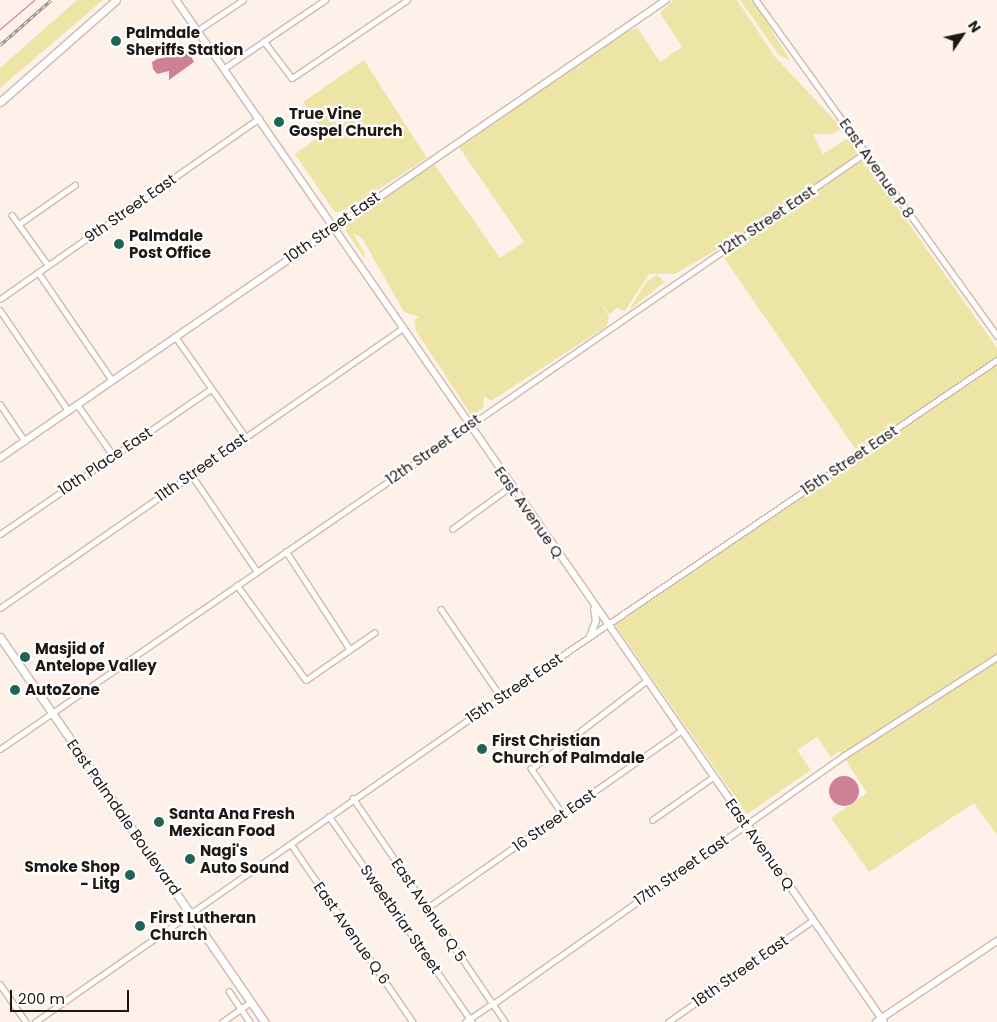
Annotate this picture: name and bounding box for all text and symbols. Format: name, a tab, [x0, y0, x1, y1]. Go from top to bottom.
north arrow	[937, 10, 987, 60]
text: N	[963, 17, 986, 37]
place label: Palmdale Sheriffs Station	[126, 23, 243, 58]
marker: Palmdale Sheriffs Station	[110, 35, 122, 47]
place label: True Vine Gospel Church	[289, 104, 403, 139]
street label: East Avenue P 8	[836, 115, 918, 221]
marker: True Vine Gospel Church	[273, 116, 285, 128]
street label: 9th Street East	[81, 170, 179, 246]
street label: 12th Street East	[716, 181, 818, 259]
street label: 10th Street East	[281, 187, 383, 267]
place label: Palmdale Post Office	[129, 226, 211, 261]
marker: Palmdale Post Office	[113, 238, 125, 250]
street label: 12th Street East	[382, 410, 484, 488]
street label: 15th Street East	[797, 421, 901, 499]
street label: 10th Place East	[55, 423, 155, 499]
street label: 11th Street East	[152, 429, 250, 505]
street label: East Avenue Q	[491, 463, 567, 561]
place label: Masjid of Antelope Valley	[35, 639, 157, 674]
street label: 15th Street East	[462, 649, 566, 727]
marker: Masjid of Antelope Valley	[19, 651, 31, 663]
place label: AutoZone	[25, 681, 100, 699]
marker: AutoZone	[9, 684, 21, 696]
place label: First Christian Church of Palmdale	[492, 731, 644, 766]
street label: East Palmdale Boulevard	[63, 736, 185, 898]
marker: First Christian Church of Palmdale	[476, 743, 488, 755]
street label: 16 Street East	[509, 785, 599, 855]
street label: East Avenue Q	[722, 795, 798, 893]
place label: Santa Ana Fresh Mexican Food	[169, 804, 295, 839]
marker: Santa Ana Fresh Mexican Food	[153, 816, 165, 828]
street label: 17th Street East	[630, 831, 732, 909]
place label: Nagi's Auto Sound	[200, 841, 289, 876]
marker: Nagi's Auto Sound	[184, 853, 196, 865]
street label: East Avenue Q 5	[388, 855, 470, 965]
place label: Smoke Shop - Litg	[25, 857, 120, 892]
street label: Sweetbriar Street	[357, 861, 445, 977]
marker: Smoke Shop - Litg	[124, 869, 136, 881]
street label: East Avenue Q 6	[310, 878, 394, 988]
place label: First Lutheran Church	[150, 908, 256, 943]
marker: First Lutheran Church	[134, 920, 146, 932]
street label: 18th Street East	[689, 931, 791, 1011]
scale bar	[12, 980, 131, 1012]
text: 200 m	[18, 988, 65, 1009]

